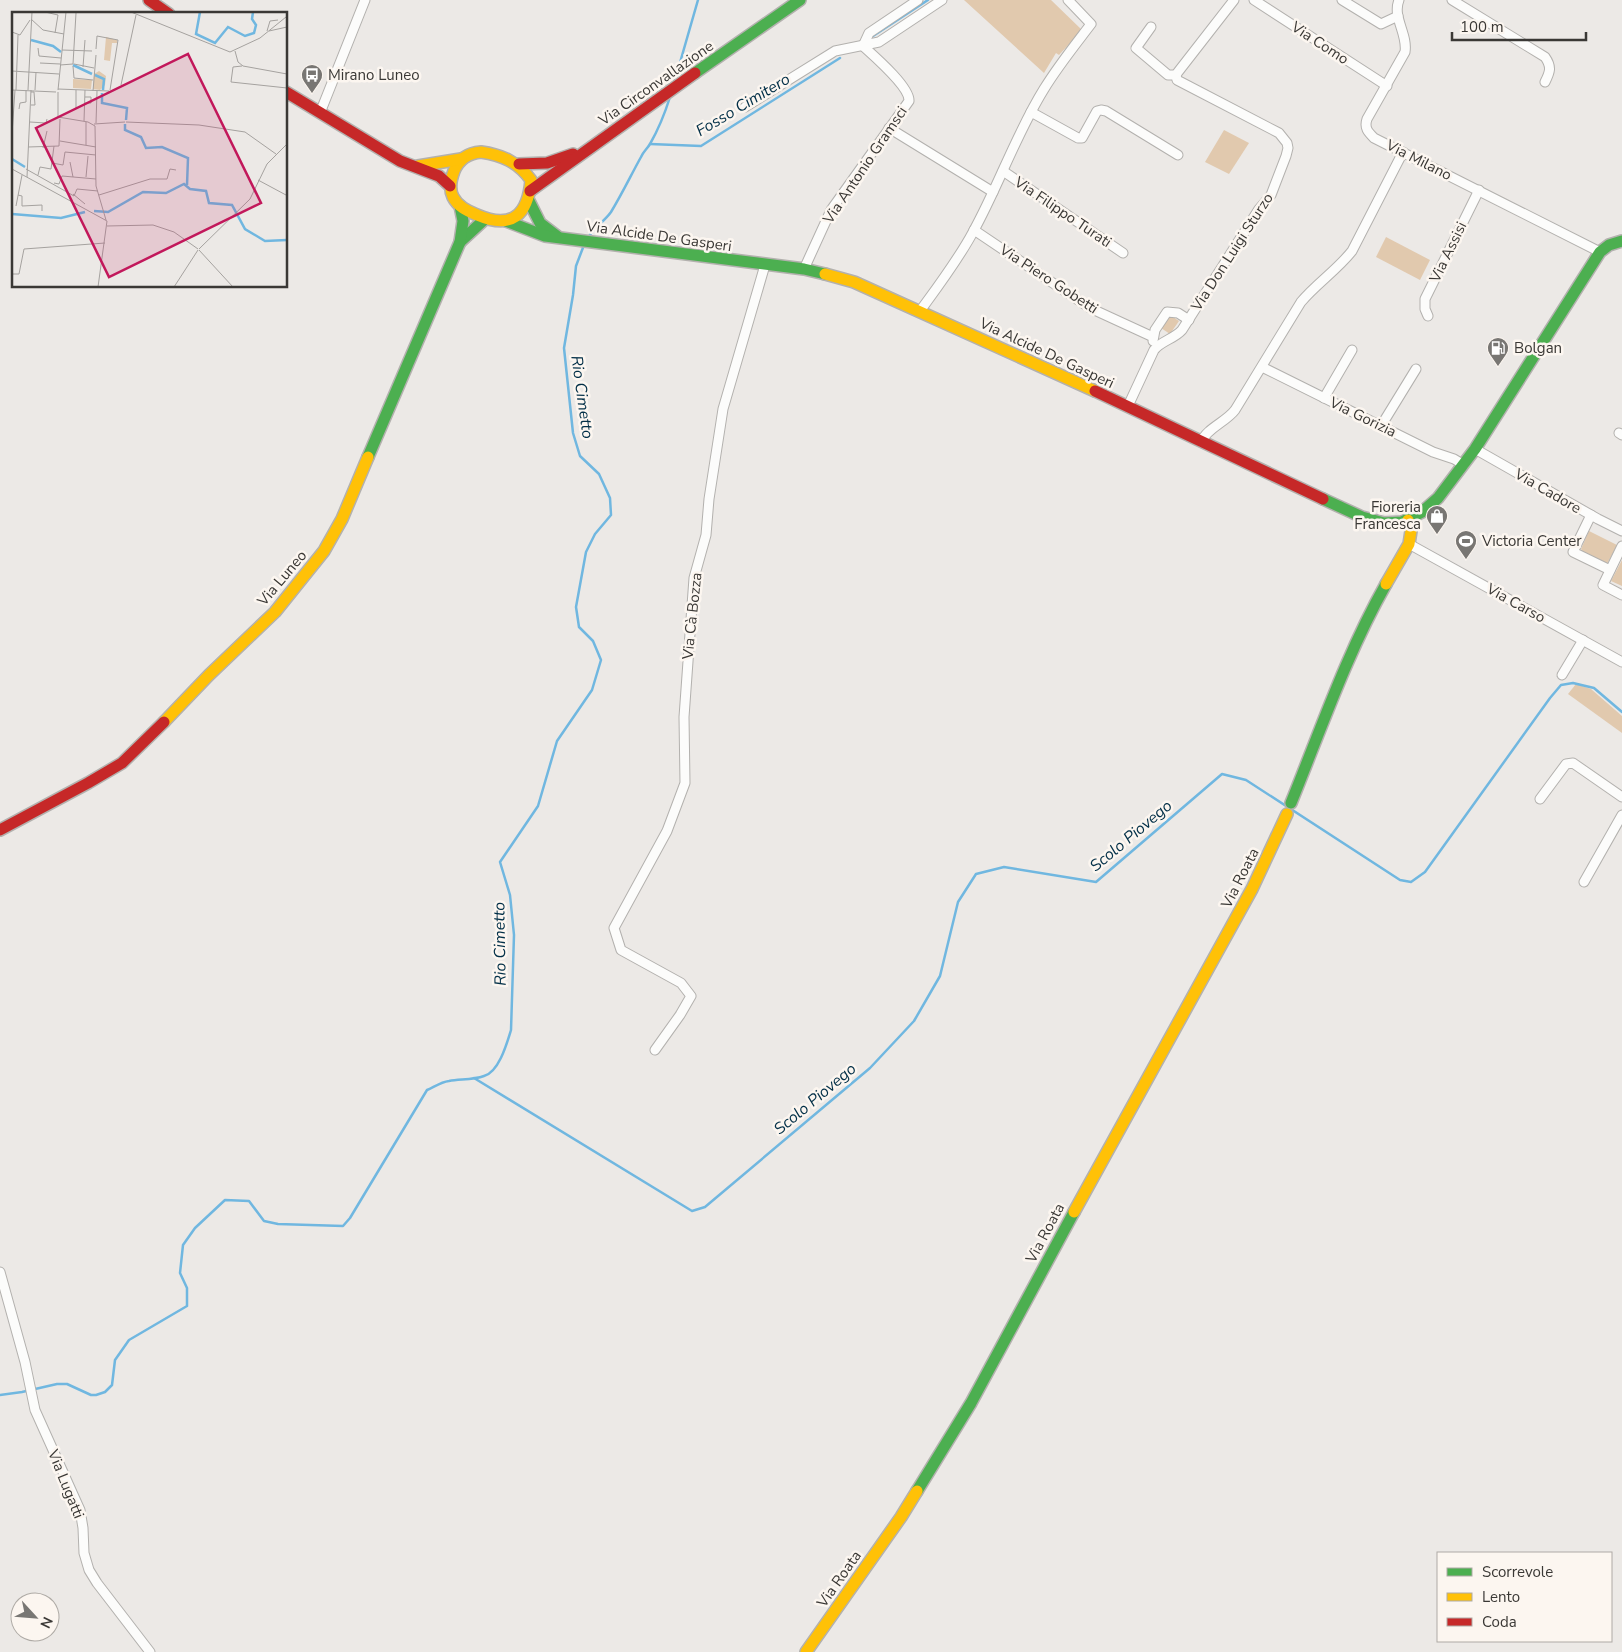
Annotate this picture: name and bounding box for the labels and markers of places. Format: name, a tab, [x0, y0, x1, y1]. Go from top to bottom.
bus stop icon: Mirano Luneo	[300, 63, 324, 94]
place label: Mirano Luneo	[328, 65, 420, 85]
fuel station icon: Bolgan	[1486, 336, 1510, 367]
place label: Bolgan	[1514, 338, 1562, 358]
place label: Fioreria Francesca	[1354, 497, 1421, 534]
shop icon: Fioreria Francesca	[1425, 504, 1449, 535]
sports icon: Victoria Center	[1454, 529, 1478, 560]
place label: Victoria Center	[1481, 531, 1582, 551]

